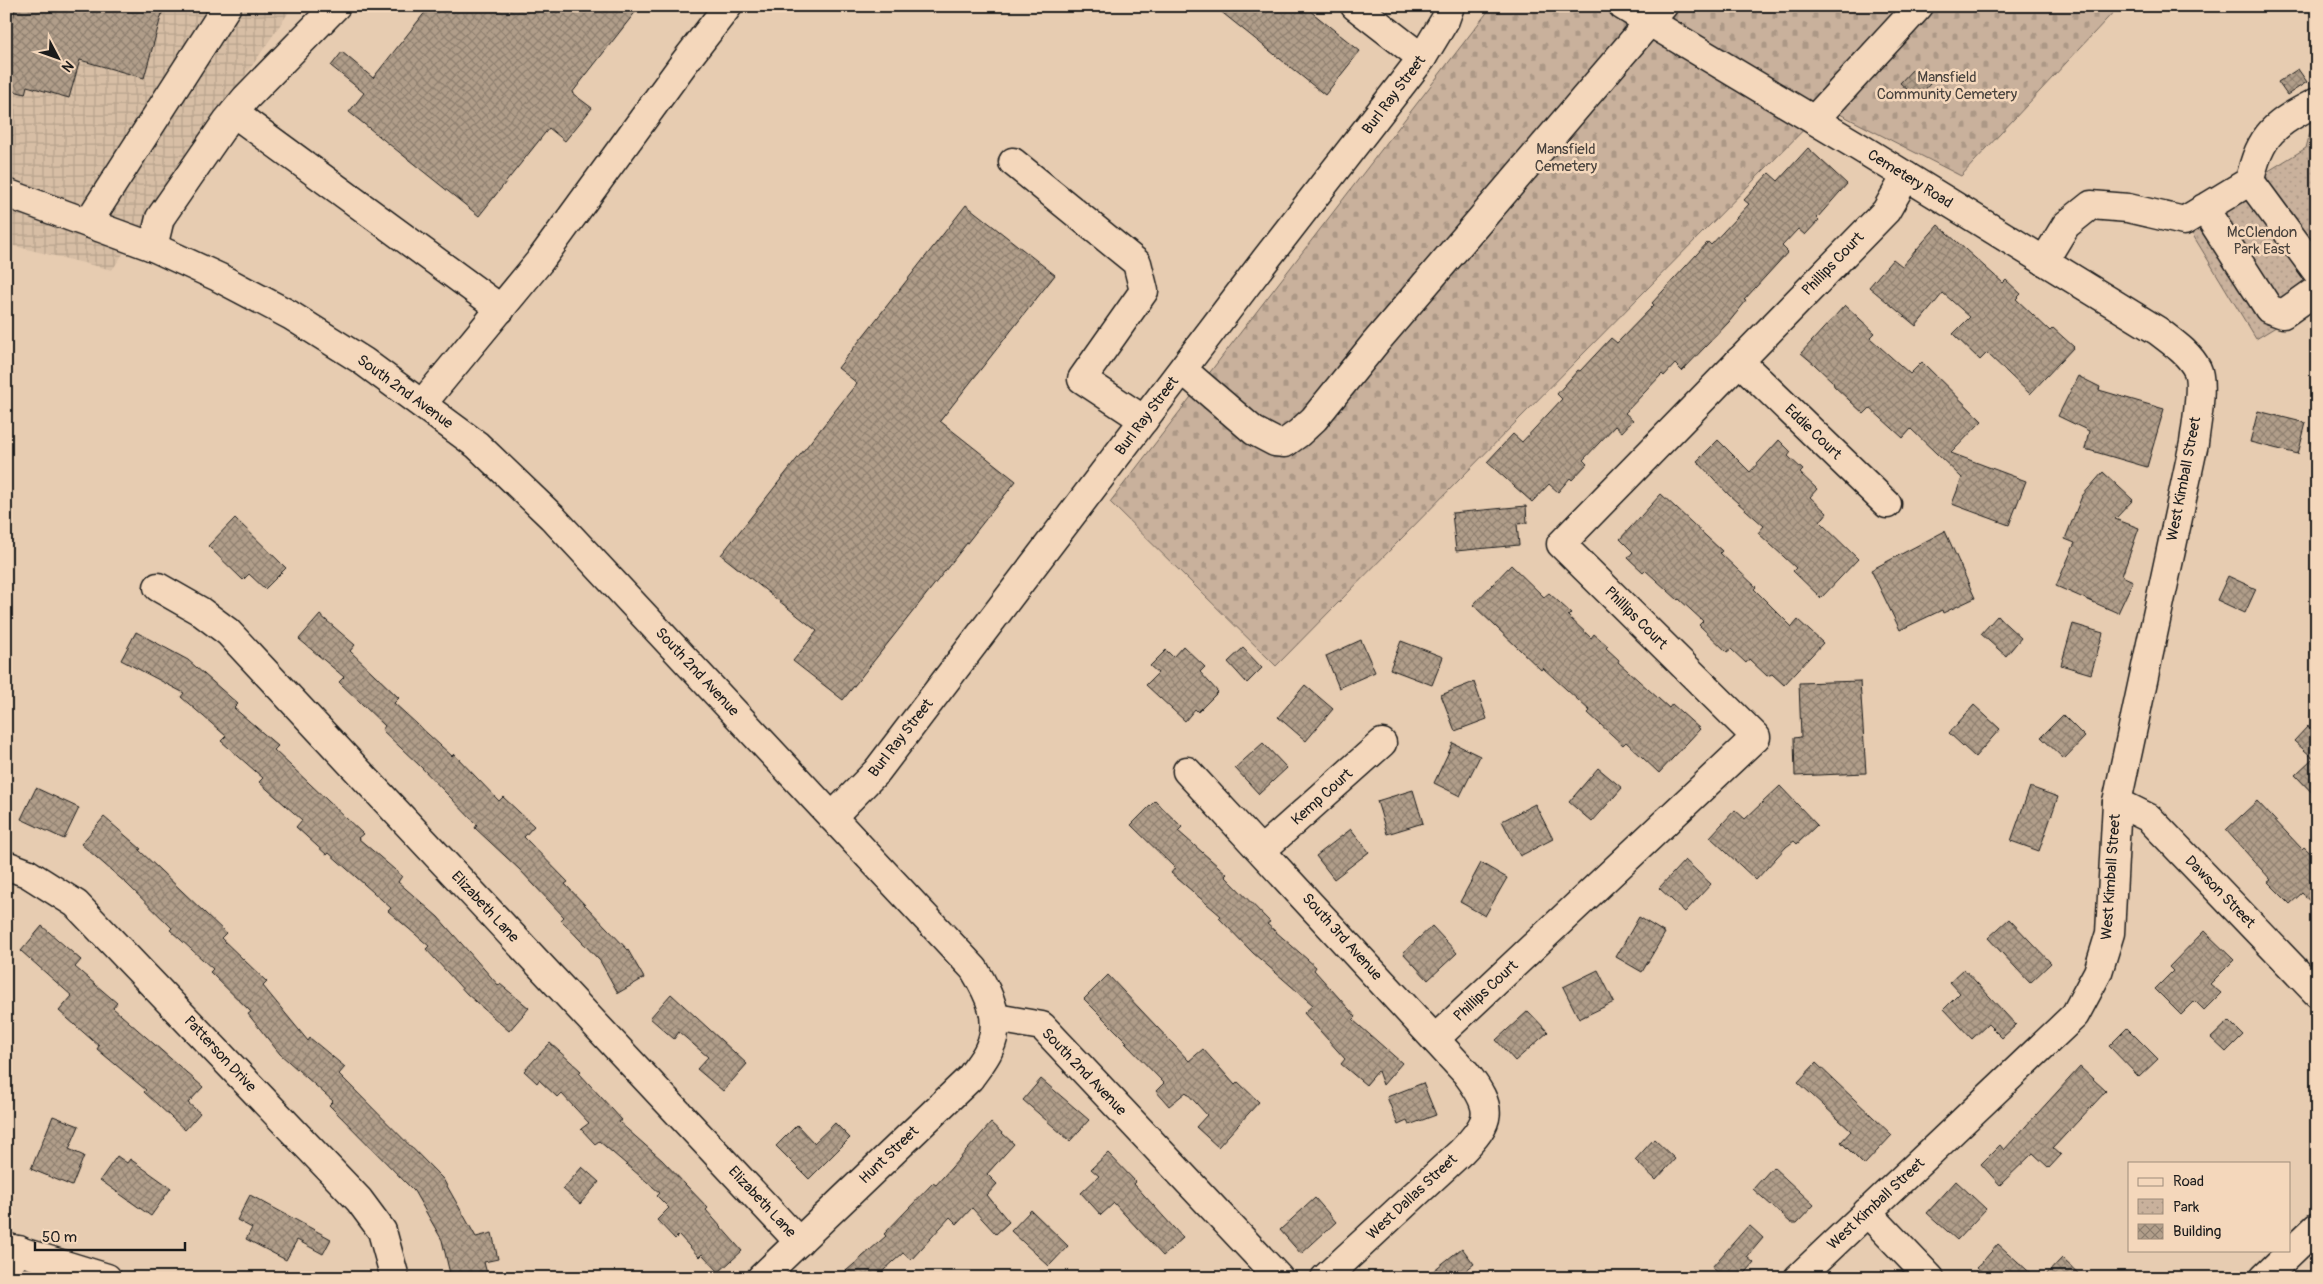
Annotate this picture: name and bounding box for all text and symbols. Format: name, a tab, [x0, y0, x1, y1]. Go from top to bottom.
north arrow	[32, 32, 82, 82]
street label: Burl Ray Street	[1358, 51, 1431, 138]
text: N	[58, 57, 77, 75]
park label: Mansfield Community Cemetery	[1877, 68, 2018, 104]
park label: Mansfield Cemetery	[1535, 140, 1598, 176]
street label: Cemetery Road	[1864, 145, 1956, 213]
park label: McClendon Park East	[2227, 223, 2297, 259]
street label: Phillips Court	[1798, 227, 1869, 300]
street label: South 2nd Avenue	[353, 351, 457, 434]
street label: Burl Ray Street	[1111, 372, 1184, 459]
street label: Eddie Court	[1780, 400, 1846, 465]
street label: West Kimball Street	[2163, 414, 2206, 543]
street label: Phillips Court	[1601, 583, 1672, 654]
street label: South 2nd Avenue	[651, 624, 743, 721]
street label: Burl Ray Street	[865, 694, 938, 781]
street label: Kemp Court	[1287, 764, 1357, 830]
street label: West Kimball Street	[2097, 812, 2125, 941]
street label: Dawson Street	[2181, 852, 2260, 933]
street label: Elizabeth Lane	[447, 867, 523, 947]
street label: South 3rd Avenue	[1298, 889, 1387, 985]
street label: Phillips Court	[1450, 956, 1523, 1026]
street label: Patterson Drive	[180, 1012, 261, 1097]
street label: South 2nd Avenue	[1037, 1024, 1131, 1120]
street label: Hunt Street	[855, 1121, 923, 1188]
street label: West Dallas Street	[1363, 1149, 1462, 1244]
street label: West Kimball Street	[1823, 1153, 1929, 1254]
street label: Elizabeth Lane	[724, 1162, 800, 1242]
legend	[2128, 1162, 2290, 1252]
text: Road	[2173, 1172, 2204, 1191]
text: Park	[2173, 1198, 2200, 1217]
scale bar	[35, 1219, 185, 1251]
text: Building	[2173, 1222, 2221, 1241]
text: 50 m	[42, 1228, 77, 1247]

